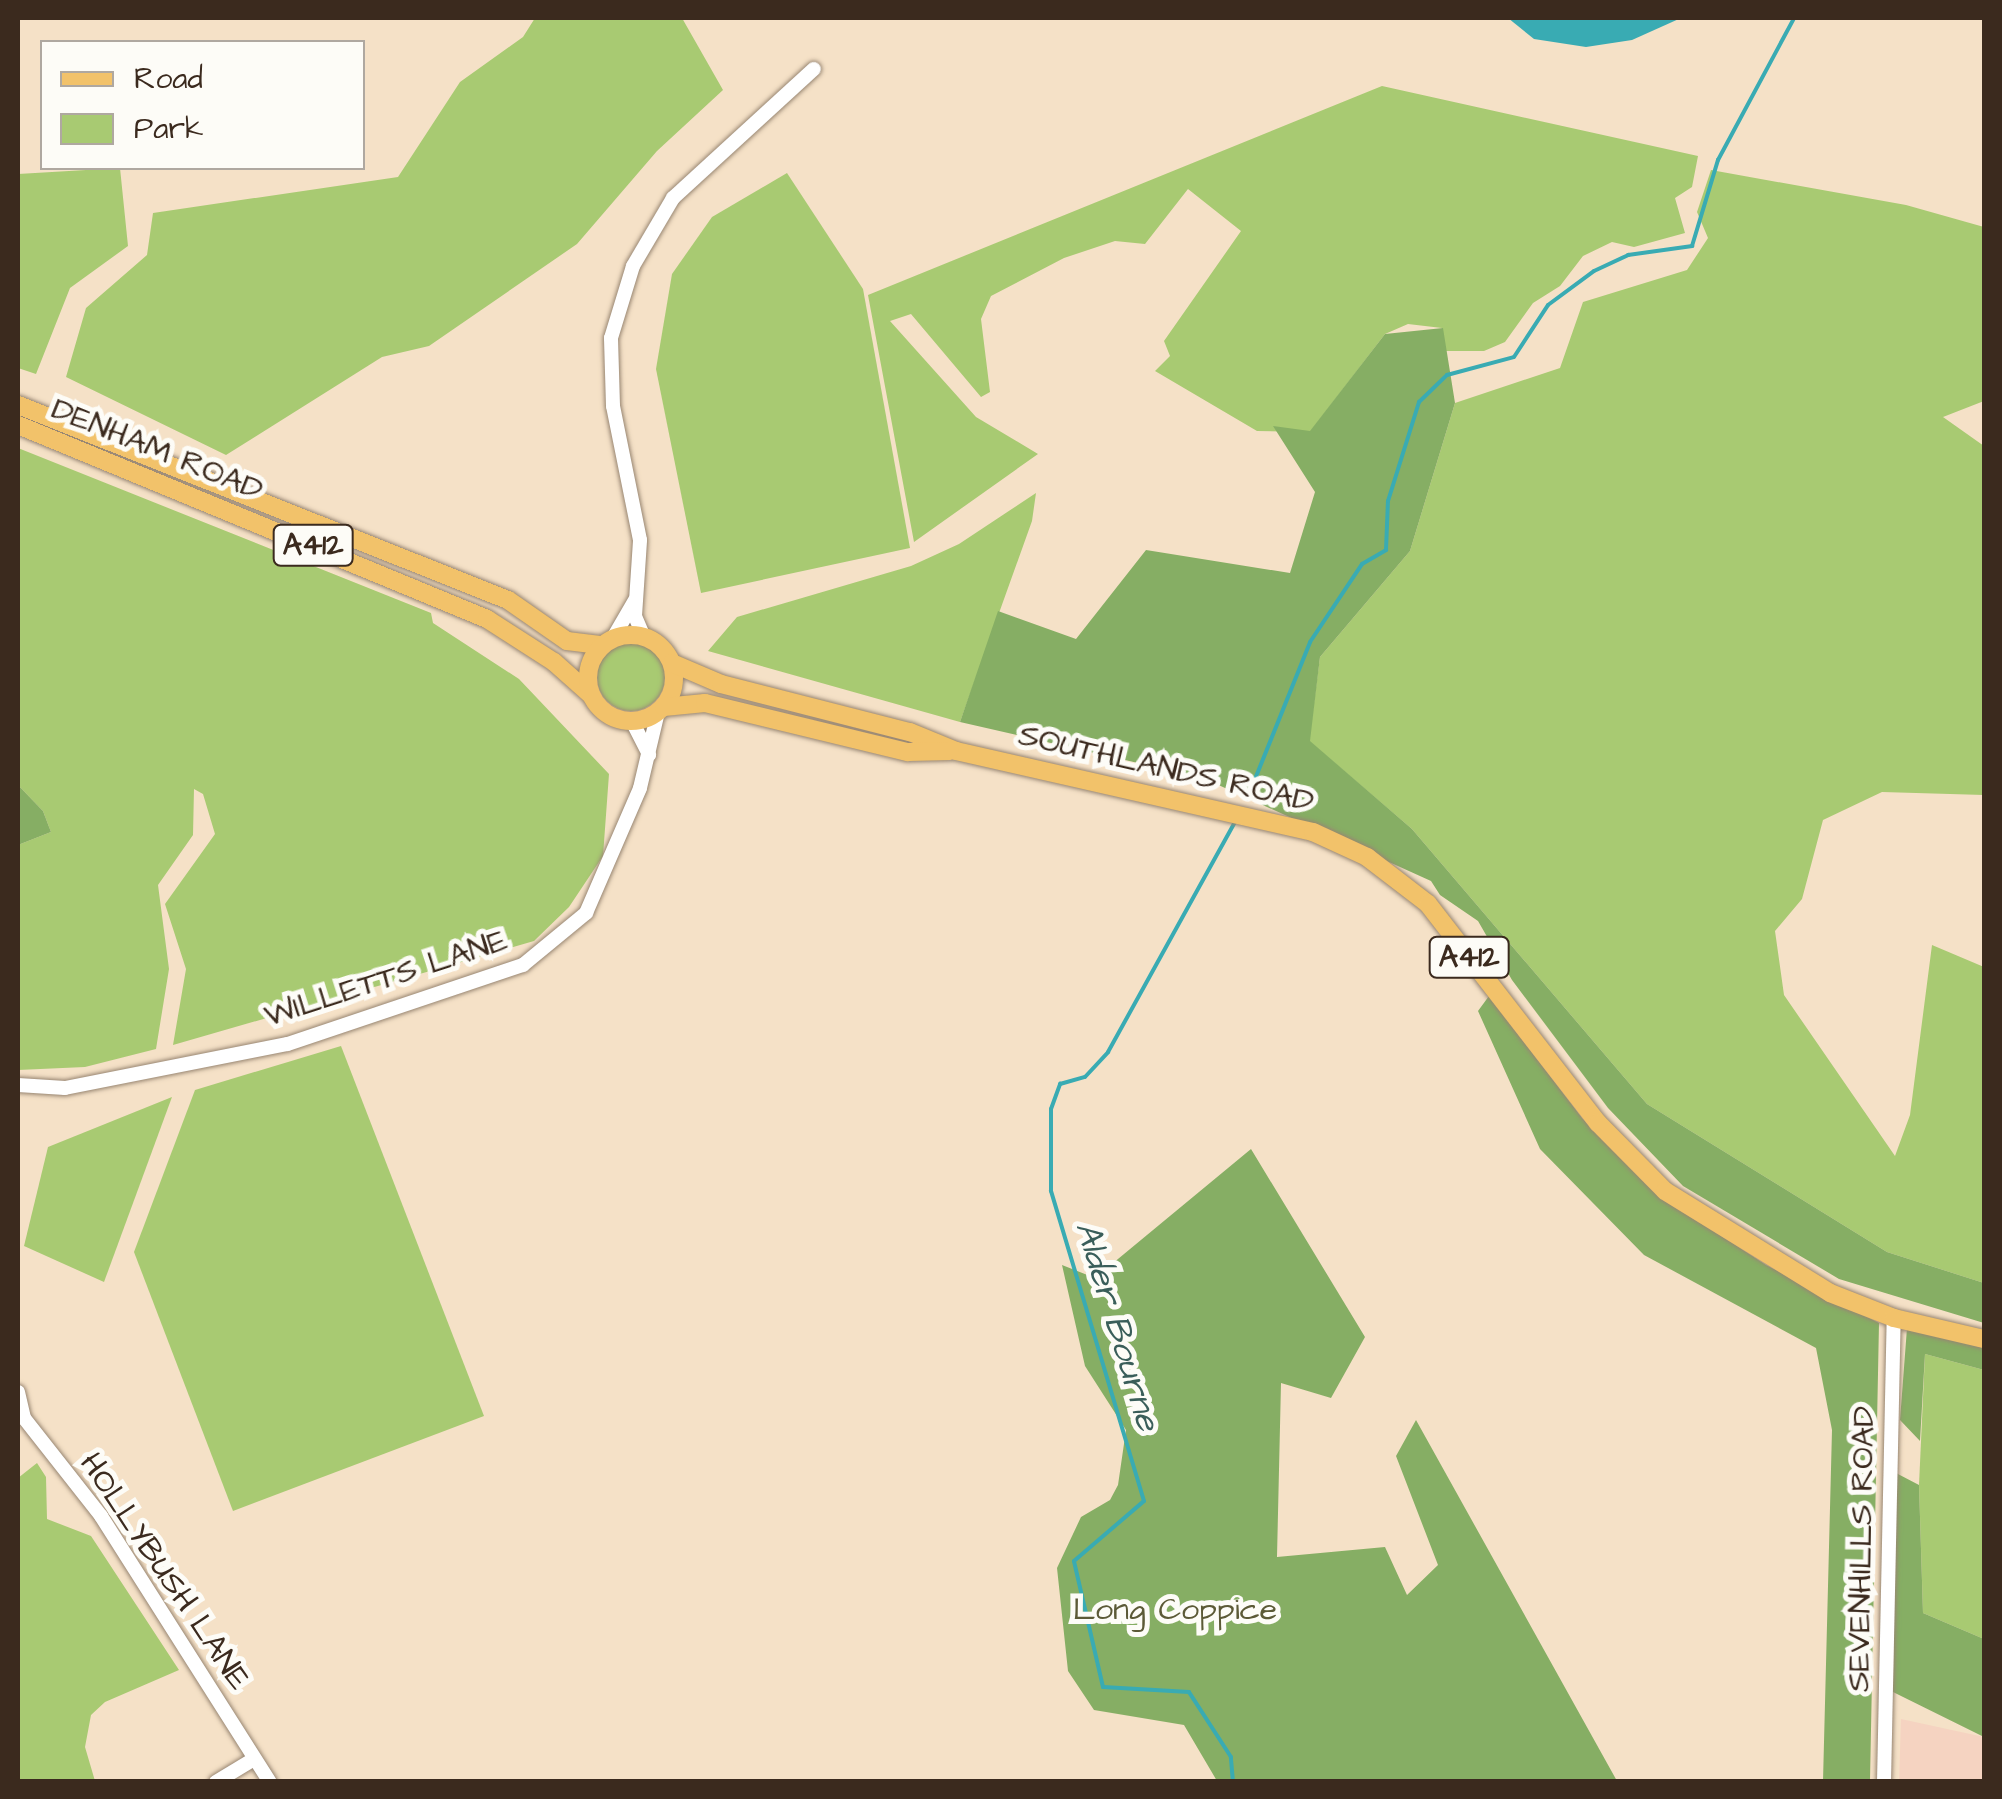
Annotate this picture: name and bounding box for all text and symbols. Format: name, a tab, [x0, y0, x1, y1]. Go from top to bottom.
legend	[40, 40, 365, 170]
text: Road	[134, 58, 203, 100]
text: Park	[134, 108, 203, 150]
street label: DENHAM ROAD	[46, 390, 268, 510]
road number: A412	[270, 520, 356, 570]
street label: SOUTHLANDS ROAD	[1015, 716, 1317, 822]
street label: WILLETTS LANE	[260, 922, 512, 1036]
road number: A412	[1426, 932, 1512, 982]
water label: Alder Bourne	[1065, 1216, 1169, 1436]
street label: SEVENHILLS ROAD	[1840, 1406, 1884, 1692]
street label: HOLLYBUSH LANE	[71, 1446, 257, 1698]
park label: Long Coppice	[1073, 1591, 1277, 1629]

